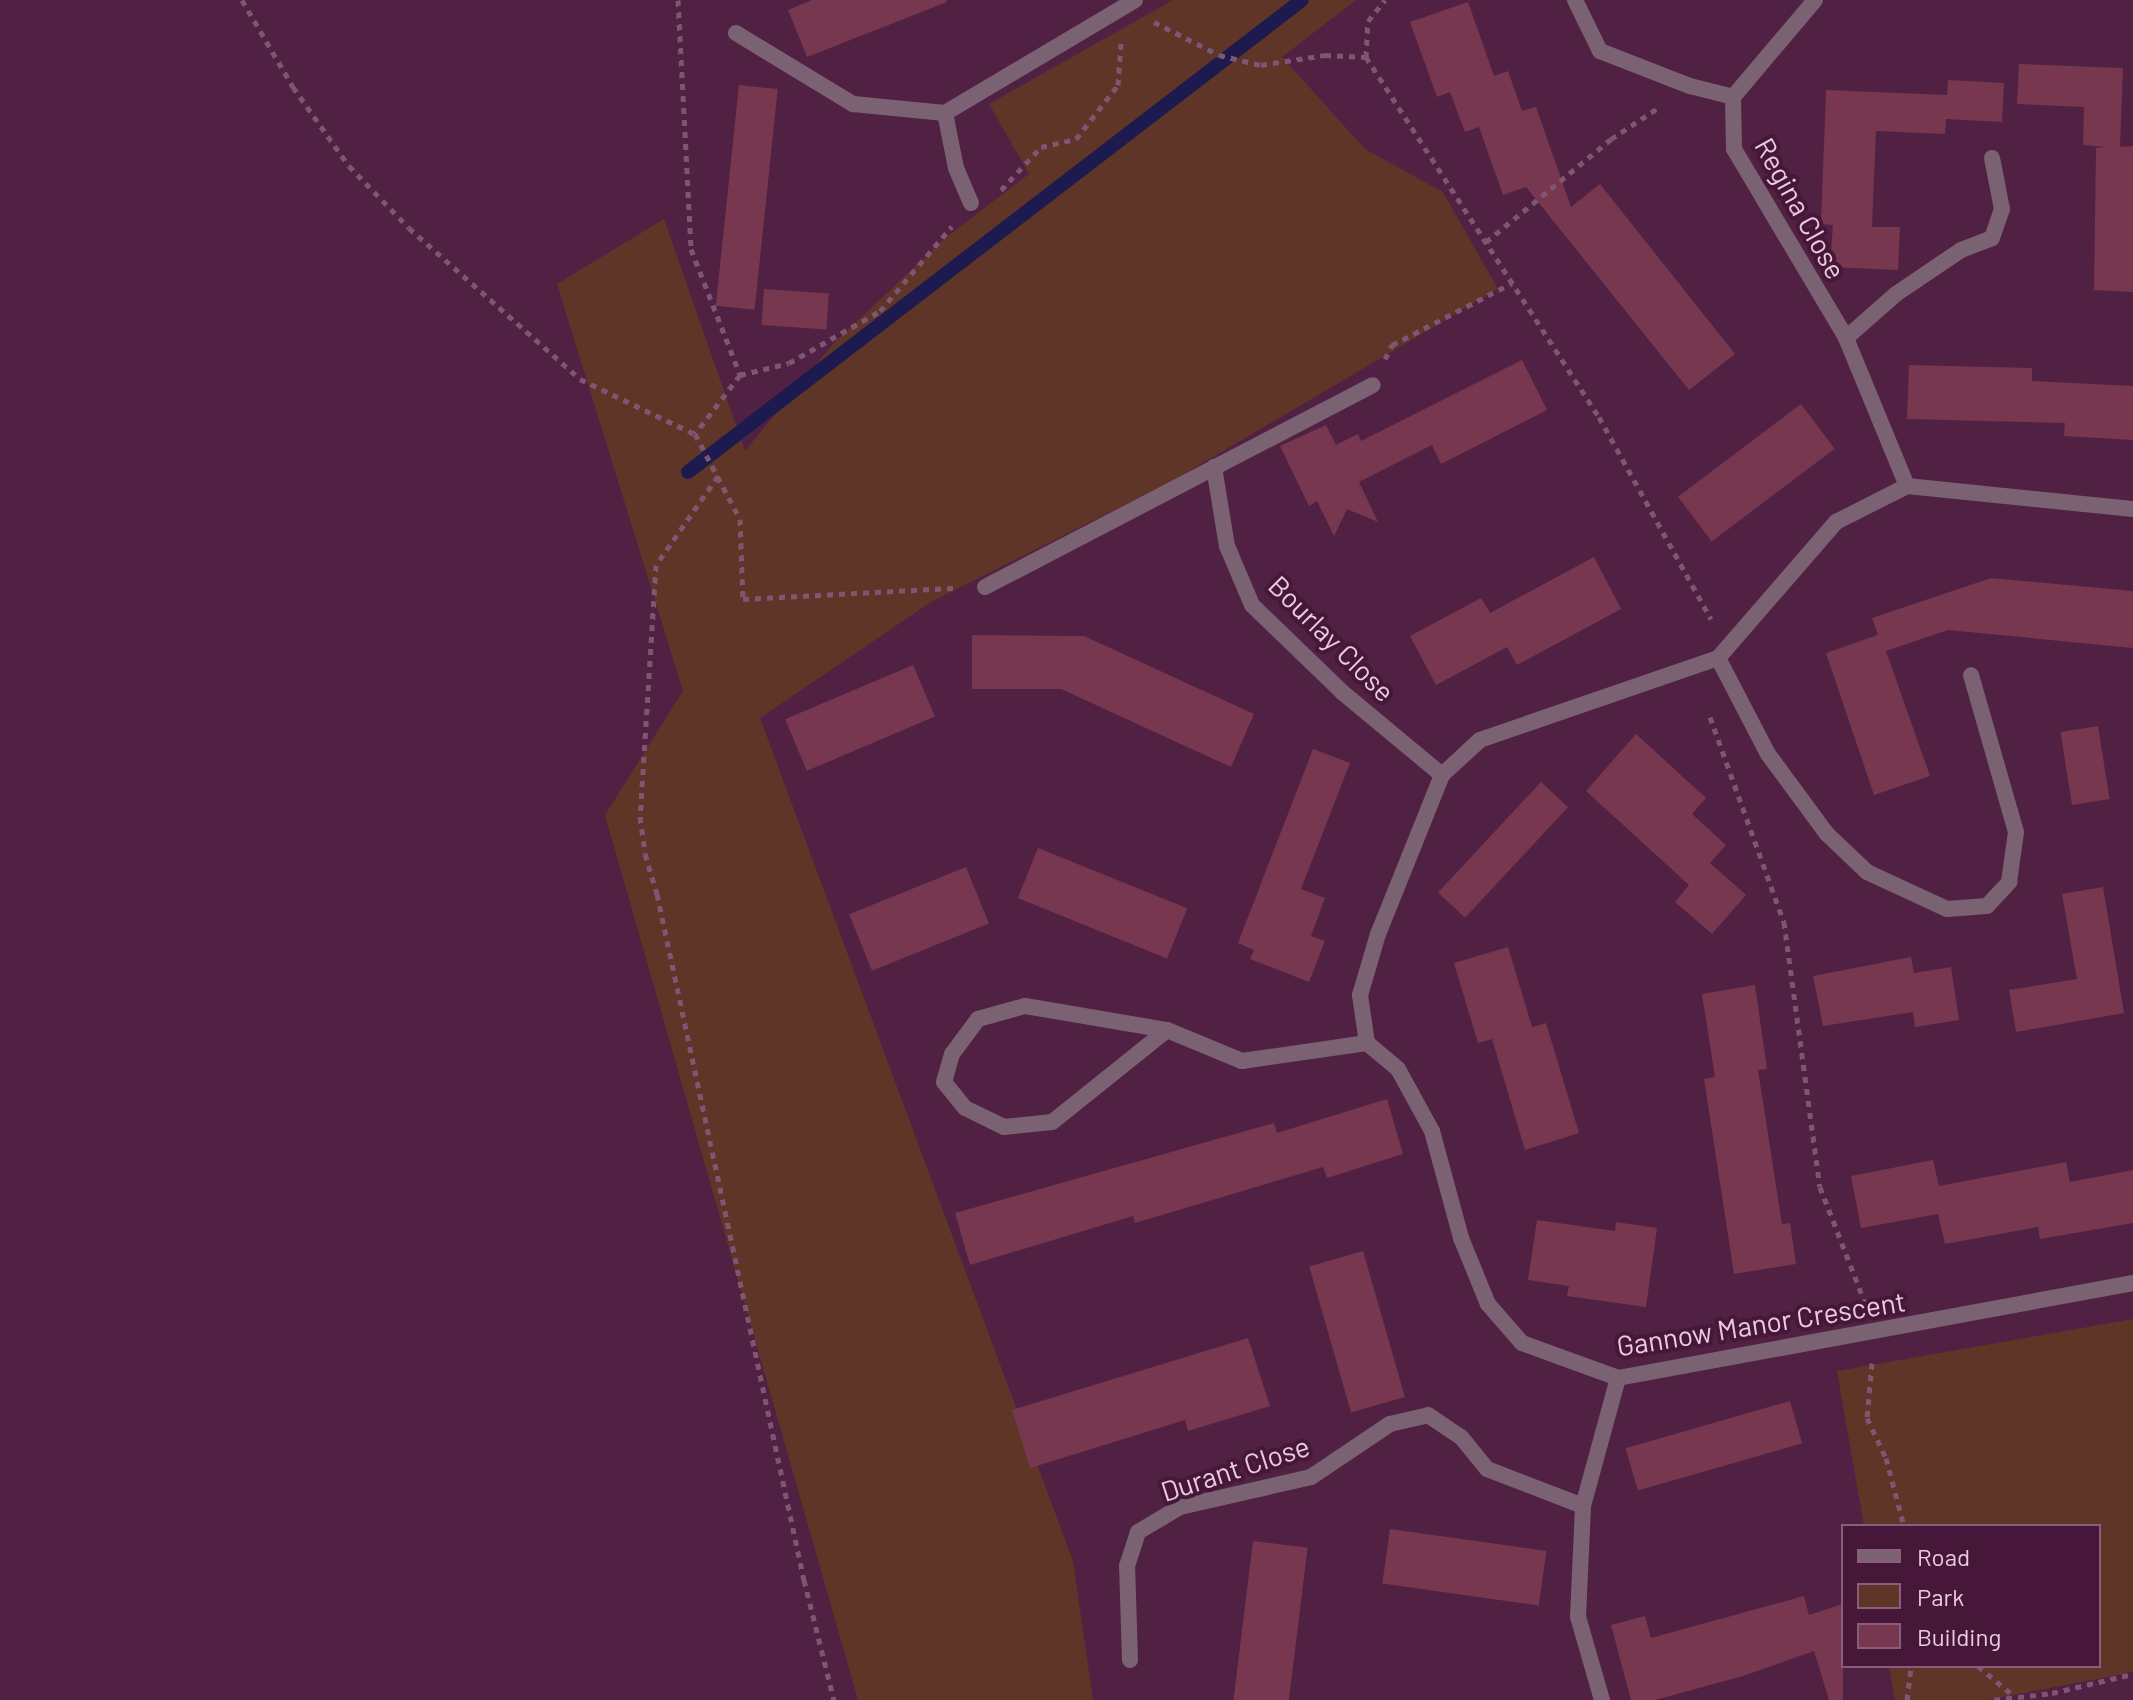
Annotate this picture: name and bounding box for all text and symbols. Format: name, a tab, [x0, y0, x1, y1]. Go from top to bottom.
street label: Regina Close	[1748, 132, 1854, 284]
street label: Bourlay Close	[1262, 568, 1402, 708]
street label: Gannow Manor Crescent	[1614, 1284, 1908, 1362]
street label: Durant Close	[1156, 1428, 1314, 1508]
legend	[1841, 1524, 2101, 1668]
text: Road	[1917, 1542, 1970, 1571]
text: Park	[1917, 1582, 1964, 1611]
text: Building	[1917, 1622, 2001, 1651]

